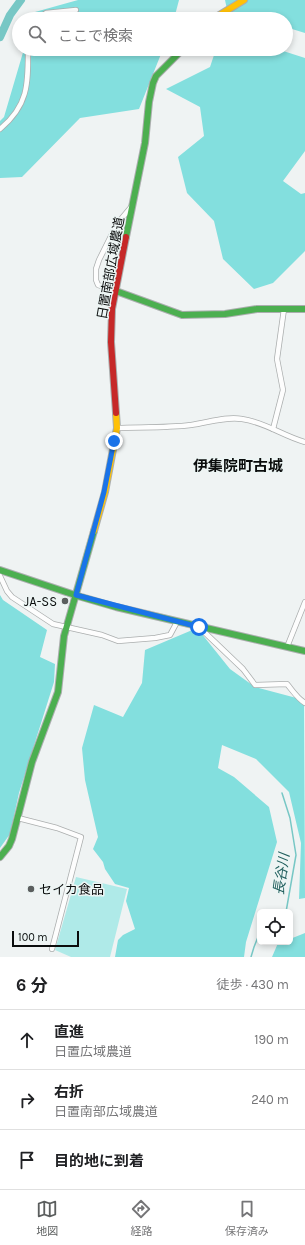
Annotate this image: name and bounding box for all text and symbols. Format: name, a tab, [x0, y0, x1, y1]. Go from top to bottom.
search box	[12, 12, 293, 56]
icon: search	[26, 23, 48, 45]
text: ここで検索	[58, 27, 133, 45]
street label: 日置南部広域農道	[94, 216, 127, 321]
route end	[105, 432, 123, 450]
district label: 伊集院町古城	[193, 457, 283, 475]
place label: JA-SS	[24, 594, 57, 609]
marker: JA-SS	[60, 596, 70, 606]
route start	[190, 618, 208, 636]
water label: 長谷川	[270, 850, 293, 896]
place label: セイカ食品	[39, 882, 104, 897]
marker: セイカ食品	[26, 884, 36, 894]
map controls	[257, 909, 293, 945]
button: locate	[257, 909, 293, 945]
scale bar	[12, 929, 79, 948]
text: 100 m	[18, 931, 48, 944]
text: 6 分	[16, 975, 48, 995]
text: 徒歩 · 430 m	[217, 977, 289, 992]
text: 直進	[54, 1023, 84, 1041]
icon: ahead	[16, 1029, 38, 1051]
text: 190 m	[254, 1032, 289, 1047]
text: 日置広域農道	[54, 1044, 132, 1059]
text: 右折	[54, 1083, 84, 1101]
icon: right	[16, 1089, 38, 1111]
text: 240 m	[251, 1092, 289, 1107]
text: 日置南部広域農道	[54, 1104, 158, 1119]
icon: arrive	[16, 1149, 38, 1171]
text: 目的地に到着	[54, 1152, 144, 1170]
tab: 地図	[36, 1198, 58, 1238]
tab: 経路	[130, 1198, 152, 1238]
tab: 保存済み	[225, 1198, 269, 1238]

